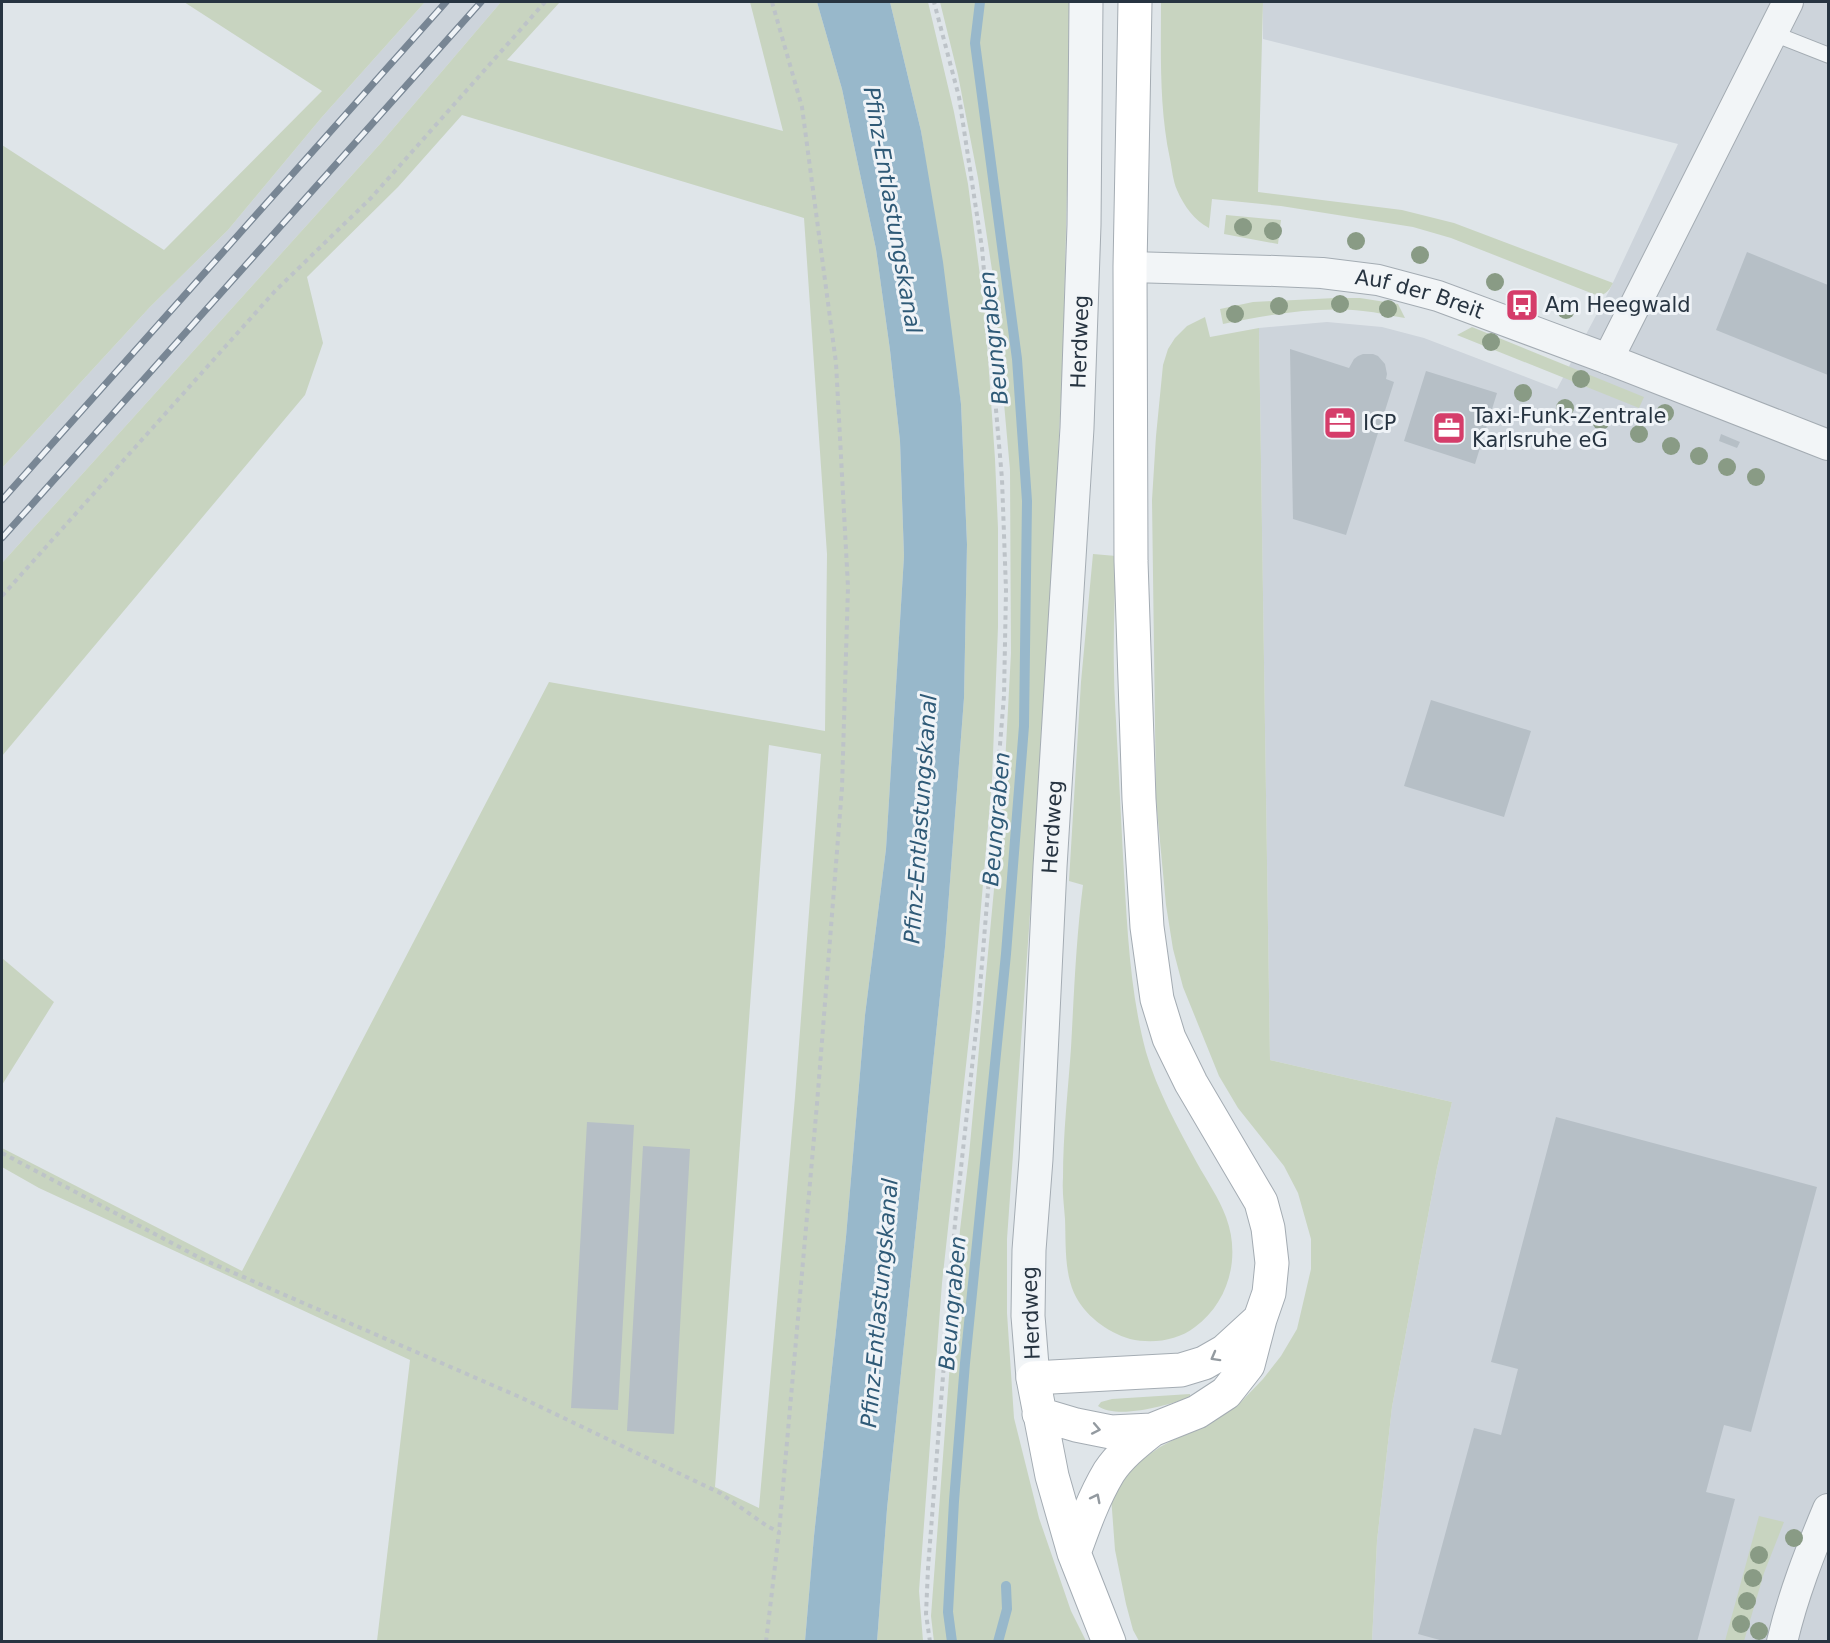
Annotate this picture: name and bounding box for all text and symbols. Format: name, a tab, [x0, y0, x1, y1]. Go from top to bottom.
water label: Pfinz-Entlastungskanal	[858, 85, 927, 335]
street label: Auf der Breit	[1354, 265, 1487, 324]
water label: Beungraben	[974, 270, 1013, 406]
bus stop icon: Am Heegwald	[1504, 287, 1540, 323]
place label: Am Heegwald	[1545, 293, 1691, 317]
street label: Herdweg	[1066, 294, 1094, 389]
place label: Taxi-Funk-Zentrale Karlsruhe eG	[1471, 404, 1666, 452]
office icon: ICP	[1322, 405, 1358, 441]
office icon: Taxi-Funk-Zentrale Karlsruhe eG	[1431, 410, 1467, 446]
place label: ICP	[1363, 411, 1397, 435]
water label: Pfinz-Entlastungskanal	[899, 693, 942, 945]
water label: Beungraben	[978, 751, 1015, 887]
street label: Herdweg	[1038, 779, 1067, 874]
water label: Pfinz-Entlastungskanal	[856, 1177, 903, 1429]
water label: Beungraben	[934, 1235, 971, 1371]
street label: Herdweg	[1017, 1266, 1045, 1360]
one-way arrow	[1211, 1350, 1222, 1361]
one-way arrow	[1091, 1422, 1101, 1435]
one-way arrow	[1088, 1494, 1100, 1505]

